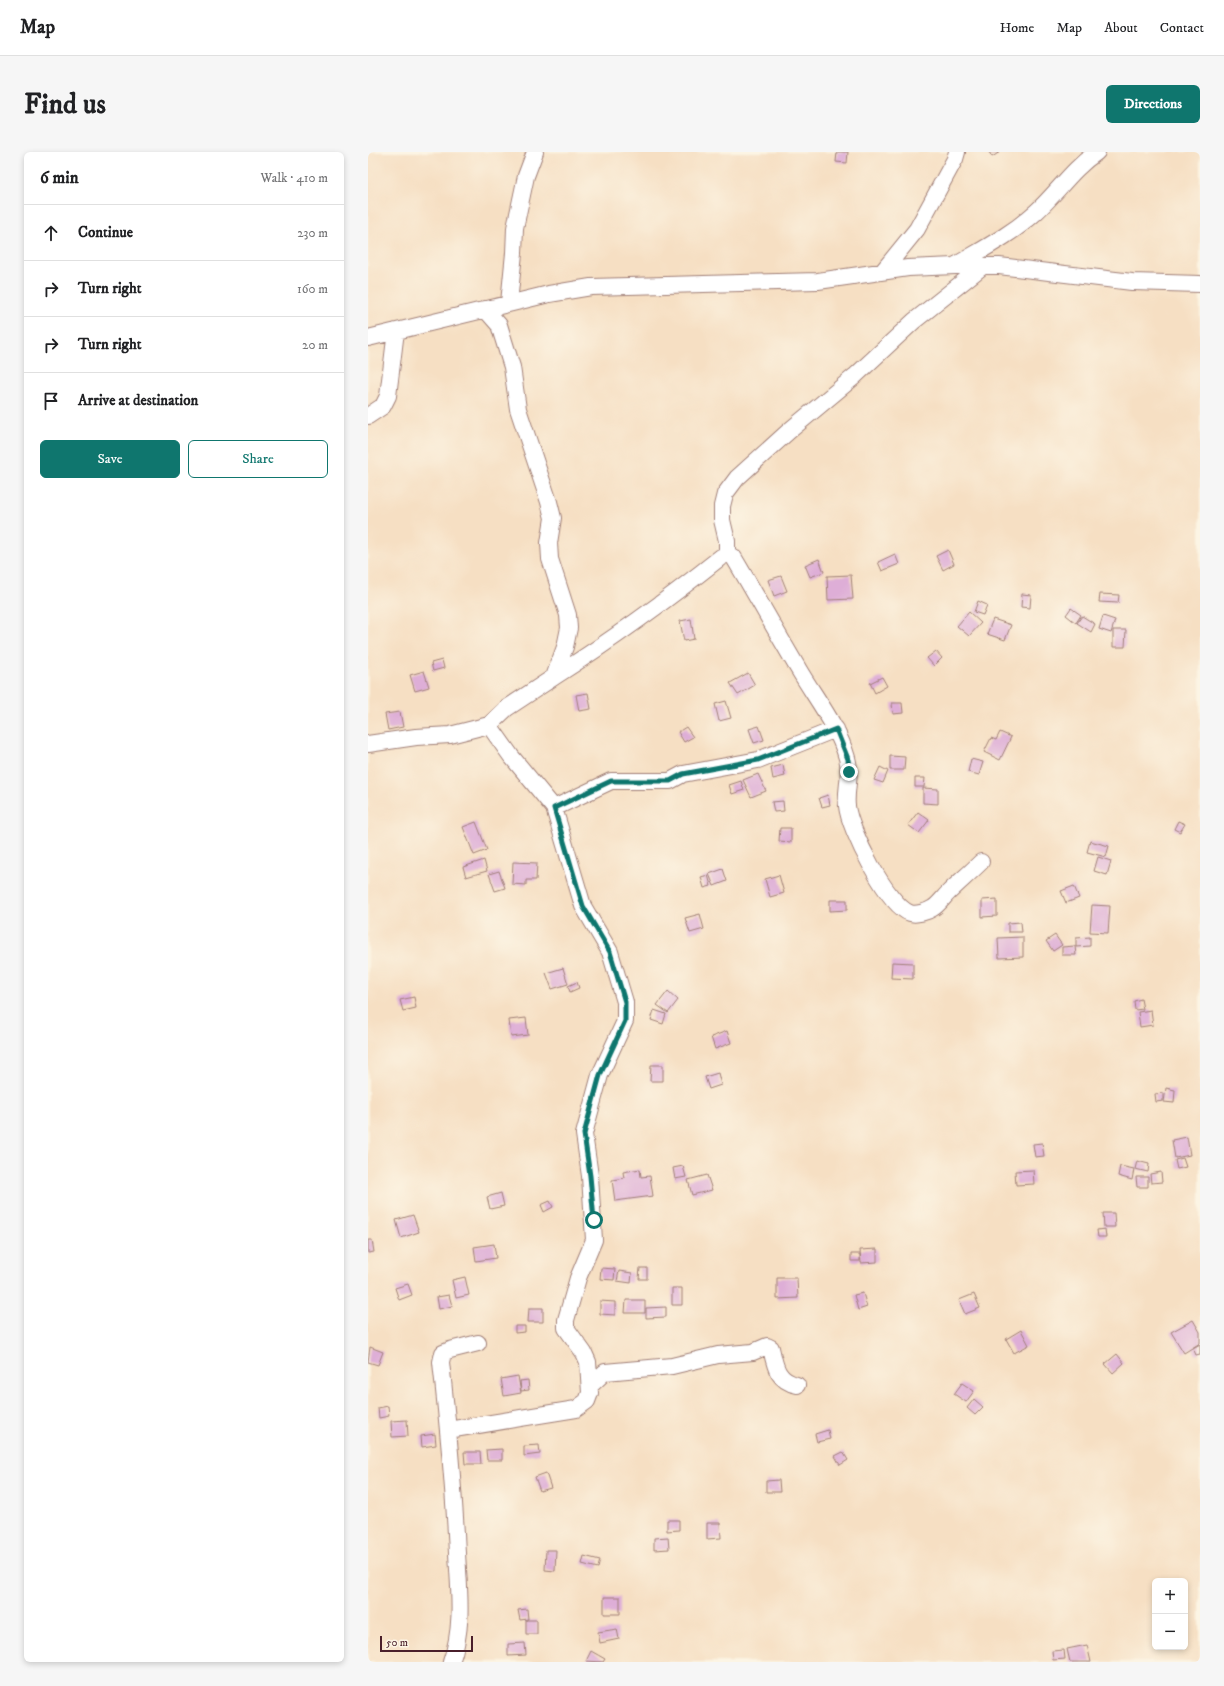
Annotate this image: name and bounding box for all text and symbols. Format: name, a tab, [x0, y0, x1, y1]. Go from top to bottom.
text: Map	[20, 16, 55, 39]
text: Home	[1000, 19, 1034, 37]
text: Map	[1056, 19, 1082, 37]
text: About	[1104, 19, 1138, 37]
text: Contact	[1160, 19, 1204, 37]
button: Directions	[1106, 85, 1200, 123]
text: Find us	[24, 87, 106, 122]
text: 6 min	[40, 167, 79, 189]
text: Walk · 410 m	[261, 170, 328, 186]
icon: ahead	[40, 222, 62, 244]
text: Continue	[78, 223, 133, 242]
text: 230 m	[297, 225, 328, 241]
icon: right	[40, 278, 62, 300]
text: Turn right	[78, 279, 141, 298]
text: 160 m	[297, 281, 328, 297]
icon: right	[40, 334, 62, 356]
text: Turn right	[78, 335, 141, 354]
text: 20 m	[302, 337, 328, 353]
icon: arrive	[40, 390, 62, 412]
text: Arrive at destination	[78, 391, 198, 410]
button: Save	[40, 440, 180, 478]
button: Share	[188, 440, 328, 478]
route end	[840, 763, 858, 781]
route start	[585, 1211, 603, 1229]
map controls	[1152, 1578, 1188, 1650]
button: +	[1152, 1578, 1188, 1614]
button: −	[1152, 1614, 1188, 1650]
scale bar	[380, 1634, 473, 1653]
text: 50 m	[386, 1636, 408, 1650]

